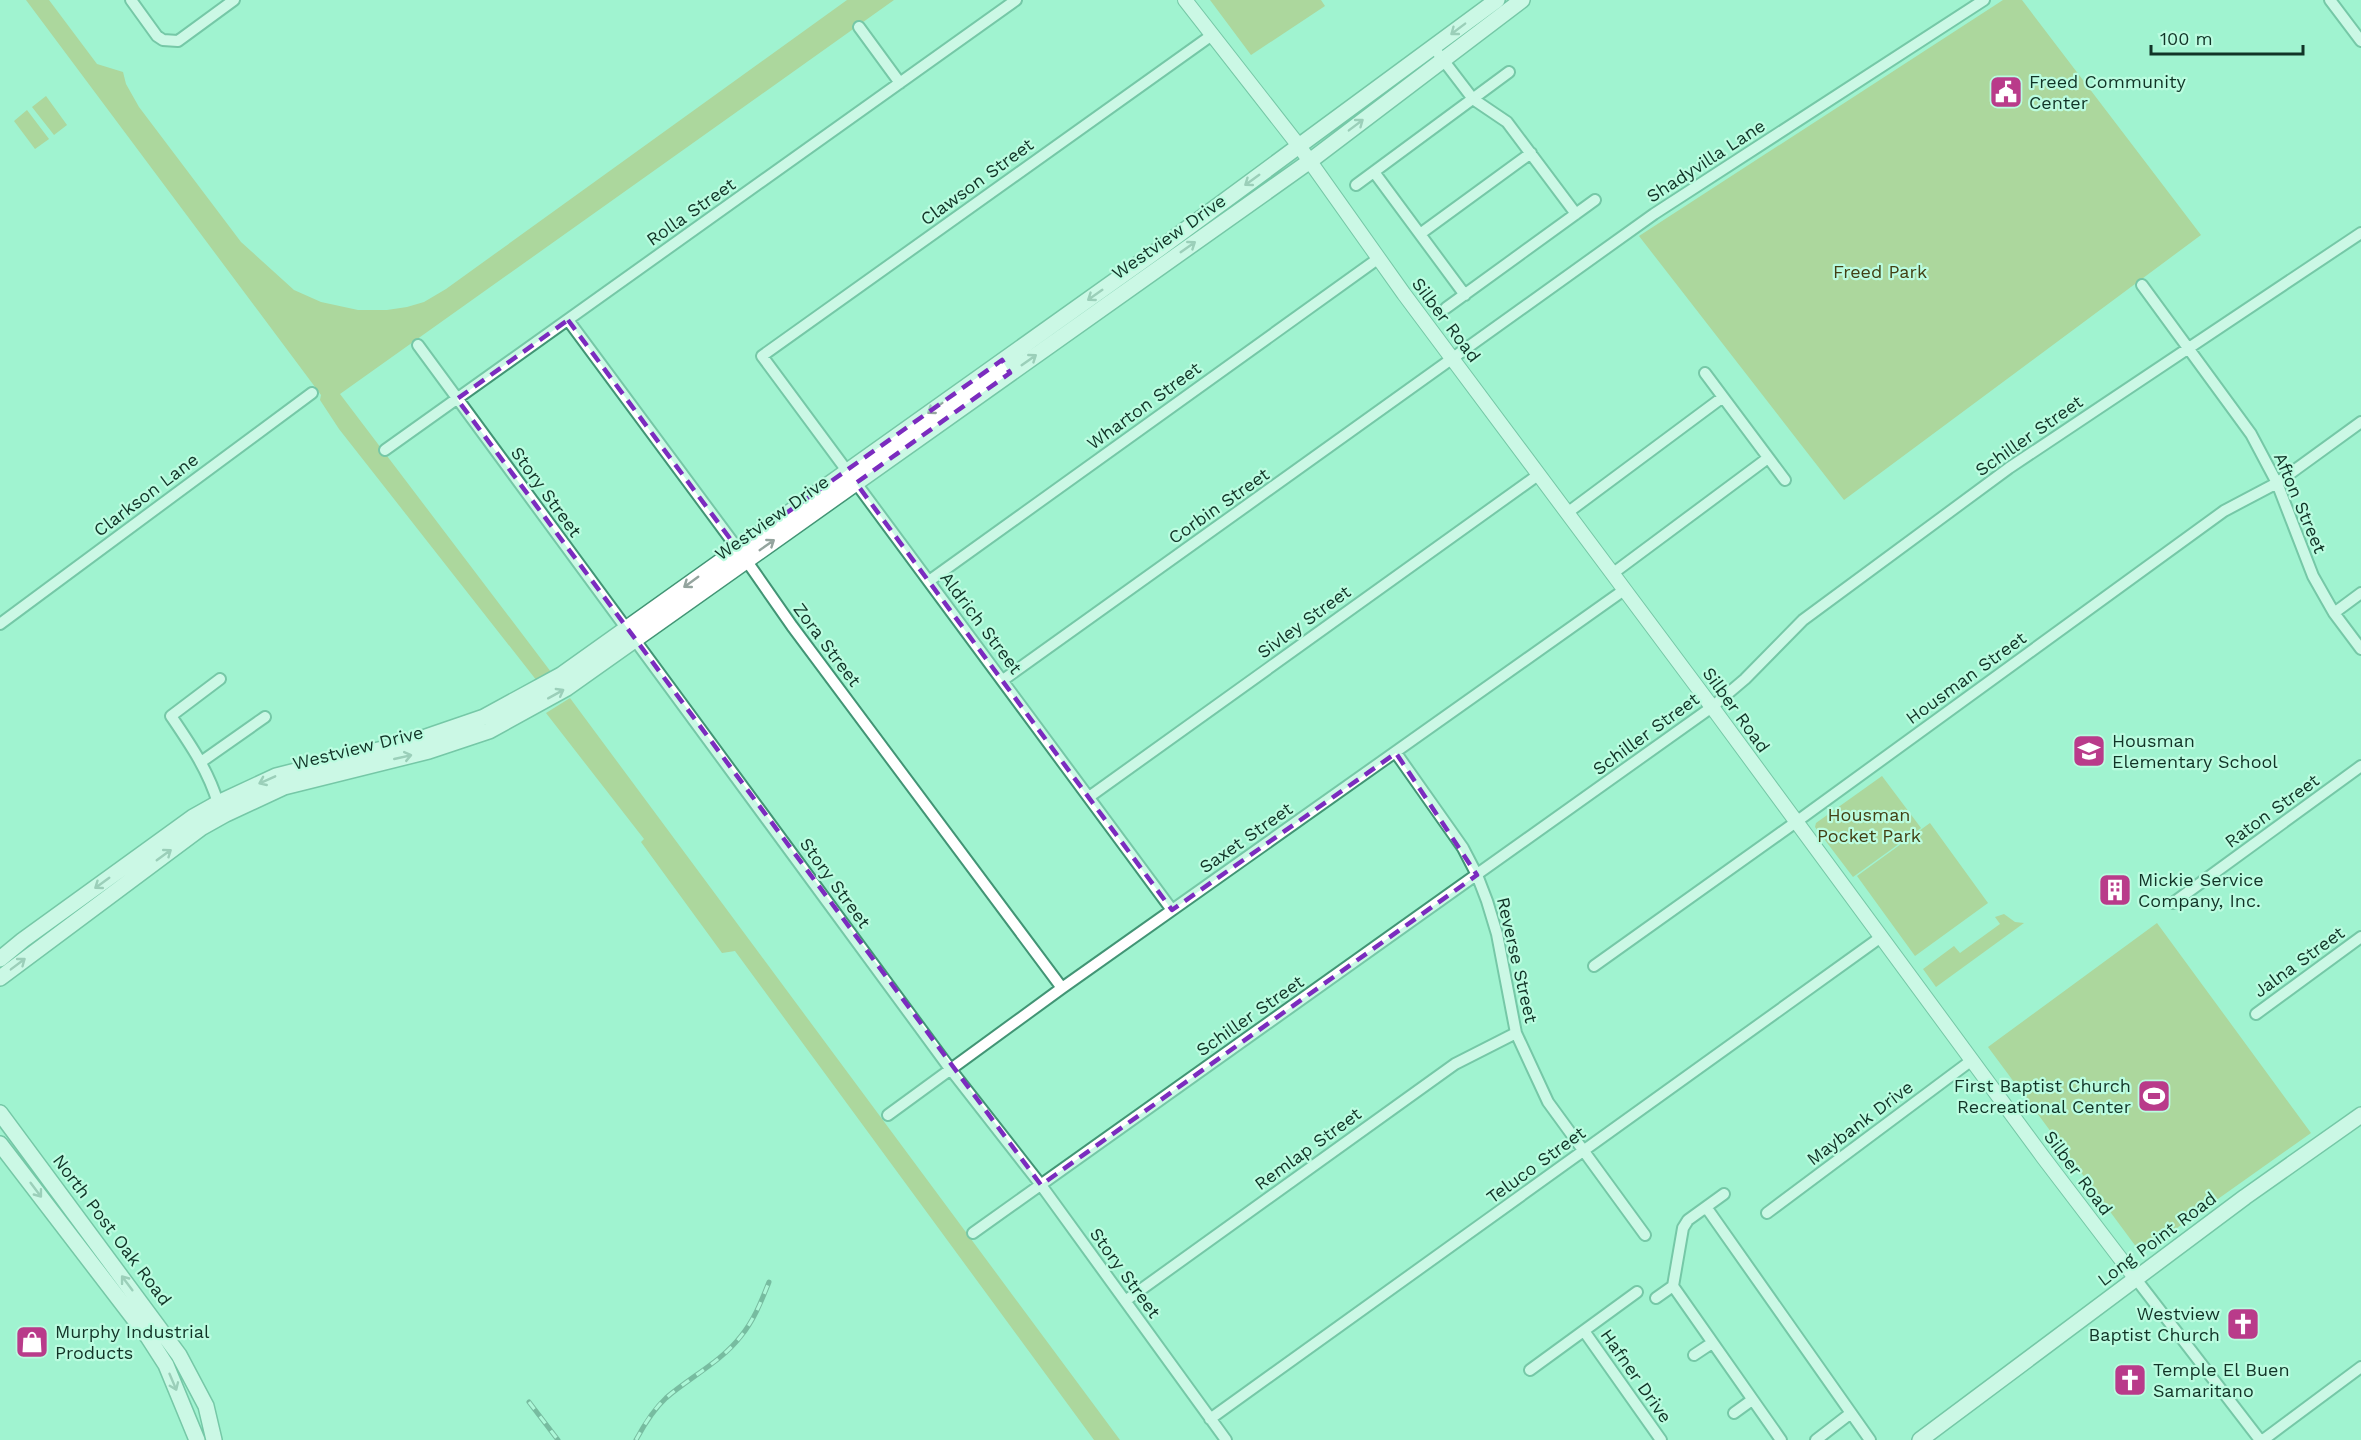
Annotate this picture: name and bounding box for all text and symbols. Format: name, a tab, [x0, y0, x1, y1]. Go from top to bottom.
scale bar	[2151, 18, 2302, 56]
one-way arrow	[1451, 23, 1467, 35]
text: 100 m	[2160, 28, 2213, 49]
place label: Freed Community Center	[2029, 71, 2187, 113]
public building icon: Freed Community Center	[1988, 74, 2024, 110]
street label: Shadyvilla Lane	[1643, 114, 1769, 207]
one-way arrow	[1348, 119, 1364, 131]
street label: Clawson Street	[916, 133, 1038, 230]
street label: Rolla Street	[642, 173, 740, 250]
one-way arrow	[1245, 174, 1261, 187]
street label: Westview Drive	[1108, 190, 1230, 284]
one-way arrow	[1179, 241, 1196, 253]
park label: Freed Park	[1833, 261, 1927, 282]
street label: Silber Road	[1408, 273, 1485, 366]
one-way arrow	[1087, 289, 1103, 301]
one-way arrow	[1020, 354, 1037, 366]
street label: Wharton Street	[1083, 357, 1205, 454]
street label: Schiller Street	[1971, 391, 2087, 480]
one-way arrow	[928, 402, 944, 414]
street label: Story Street	[507, 442, 586, 541]
street label: Clarkson Lane	[89, 448, 202, 541]
street label: Afton Street	[2270, 449, 2331, 557]
street label: Corbin Street	[1164, 463, 1273, 548]
street label: Westview Drive	[711, 471, 833, 565]
one-way arrow	[758, 539, 774, 551]
street label: Aldrich Street	[936, 568, 1027, 678]
one-way arrow	[684, 575, 700, 588]
street label: Sivley Street	[1253, 580, 1355, 662]
street label: Zora Street	[789, 599, 866, 691]
street label: Housman Street	[1902, 627, 2030, 728]
street label: Silber Road	[1698, 663, 1774, 756]
one-way arrow	[547, 688, 564, 700]
street label: Schiller Street	[1588, 688, 1703, 779]
street label: Westview Drive	[290, 721, 425, 774]
place label: Housman Elementary School	[2112, 730, 2278, 772]
school or university icon: Housman Elementary School	[2071, 733, 2107, 769]
one-way arrow	[393, 751, 412, 763]
street label: Raton Street	[2220, 769, 2323, 852]
one-way arrow	[258, 775, 277, 786]
street label: Saxet Street	[1195, 798, 1297, 877]
park label: Housman Pocket Park	[1817, 804, 1921, 846]
street label: Story Street	[796, 833, 875, 932]
one-way arrow	[155, 849, 171, 862]
place label: Mickie Service Company, Inc.	[2138, 869, 2264, 911]
building icon: Mickie Service Company, Inc.	[2097, 872, 2133, 908]
one-way arrow	[94, 876, 110, 889]
street label: Reverse Street	[1493, 895, 1542, 1025]
street label: Jalna Street	[2249, 921, 2348, 1001]
one-way arrow	[10, 958, 26, 970]
street label: Schiller Street	[1192, 971, 1308, 1060]
place label: First Baptist Church Recreational Center	[1954, 1075, 2131, 1117]
street label: Maybank Drive	[1802, 1076, 1917, 1169]
sports icon: First Baptist Church Recreational Center	[2136, 1078, 2172, 1114]
street label: Remlap Street	[1250, 1103, 1365, 1194]
street label: Teluco Street	[1482, 1121, 1590, 1208]
street label: Silber Road	[2040, 1126, 2117, 1219]
street label: North Post Oak Road	[49, 1150, 176, 1309]
one-way arrow	[29, 1182, 42, 1198]
street label: Long Point Road	[2093, 1187, 2220, 1290]
street label: Story Street	[1086, 1223, 1165, 1322]
one-way arrow	[120, 1275, 133, 1291]
place label: Westview Baptist Church	[2089, 1303, 2220, 1345]
church icon: Westview Baptist Church	[2225, 1306, 2261, 1342]
place label: Murphy Industrial Products	[55, 1321, 210, 1363]
shop icon: Murphy Industrial Products	[14, 1324, 50, 1360]
street label: Hafner Drive	[1596, 1325, 1676, 1427]
place label: Temple El Buen Samaritano	[2153, 1359, 2290, 1401]
church icon: Temple El Buen Samaritano	[2112, 1362, 2148, 1398]
one-way arrow	[168, 1373, 179, 1391]

